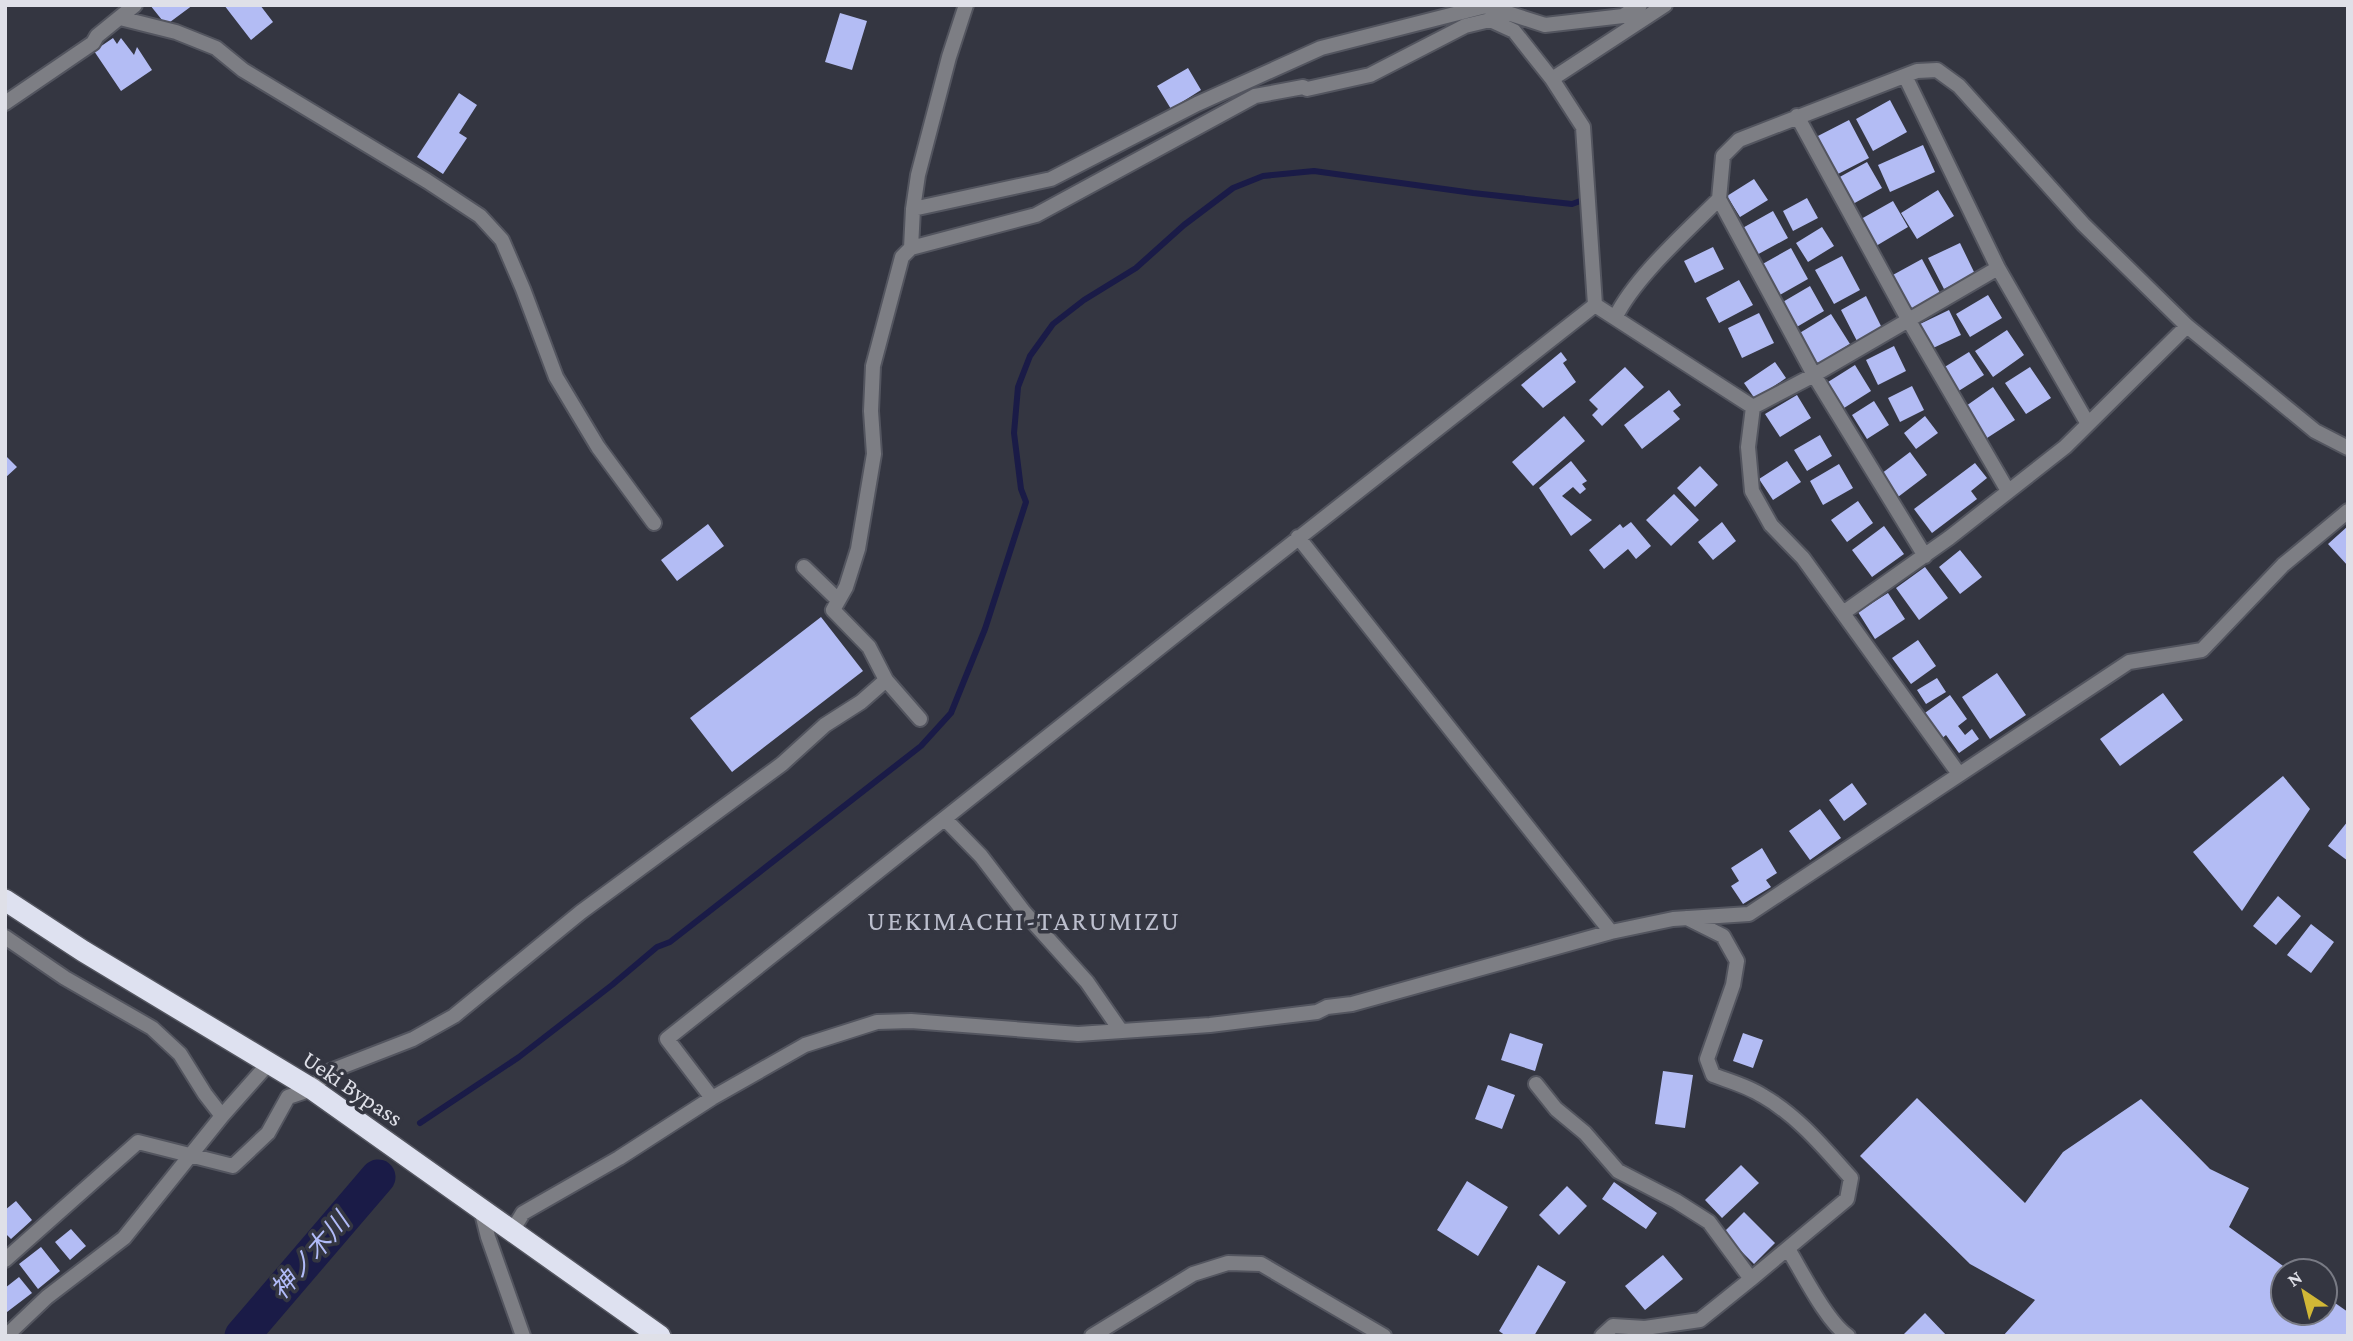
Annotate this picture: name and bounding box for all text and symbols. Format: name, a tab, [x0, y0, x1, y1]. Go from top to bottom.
district label: UEKIMACHI-TARUMIZU	[867, 905, 1181, 936]
street label: Ueki Bypass	[298, 1045, 408, 1131]
water label: 神ノ木川	[265, 1205, 357, 1305]
north arrow	[2269, 1257, 2339, 1327]
text: N	[2283, 1266, 2306, 1291]

